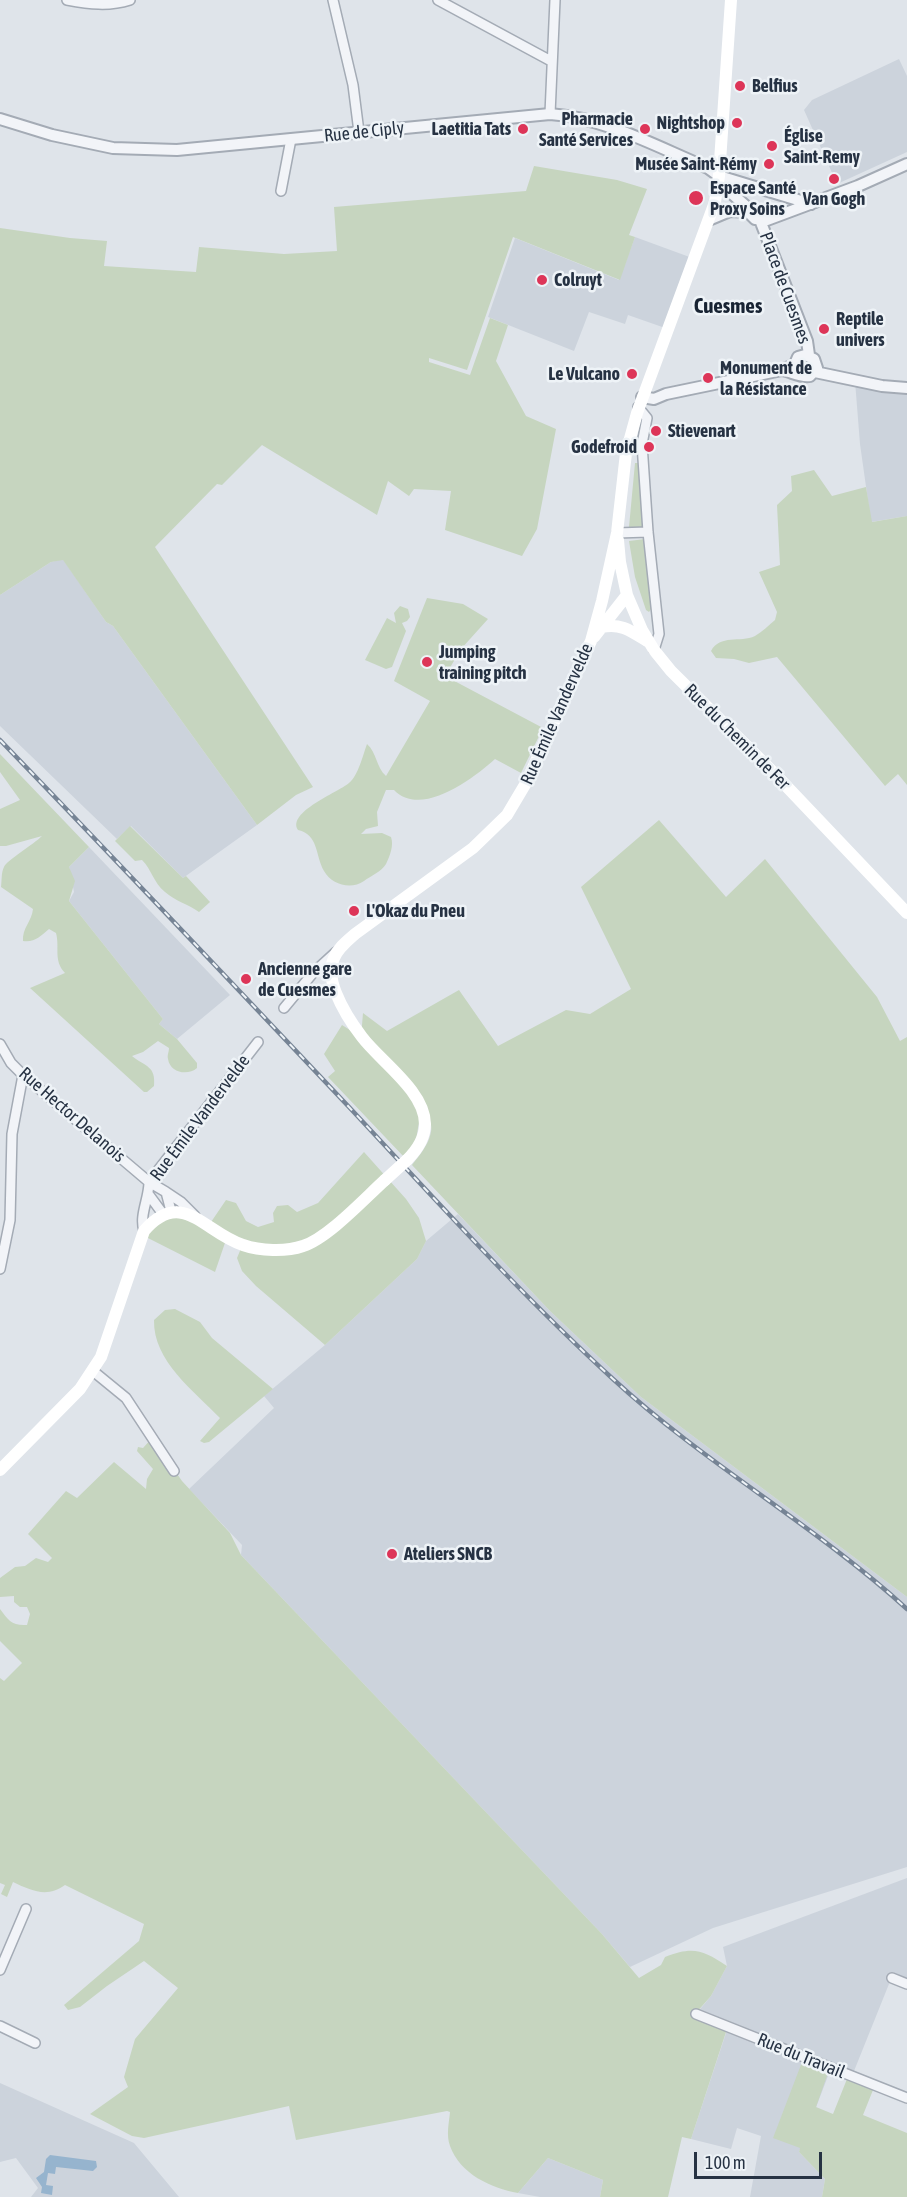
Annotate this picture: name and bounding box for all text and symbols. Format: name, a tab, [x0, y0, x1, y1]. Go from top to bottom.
place label: Belfius	[752, 75, 798, 97]
marker: Belfius	[733, 79, 747, 93]
place label: Pharmacie Santé Services	[539, 108, 633, 150]
place label: Nightshop	[657, 112, 725, 134]
marker: Nightshop	[730, 116, 744, 130]
street label: Rue de Ciply	[323, 117, 405, 147]
place label: Laetitia Tats	[431, 118, 511, 140]
marker: Laetitia Tats	[516, 122, 530, 136]
marker: Pharmacie Santé Services	[638, 122, 652, 136]
place label: Église Saint-Remy	[784, 125, 860, 168]
marker: Église Saint-Remy	[765, 139, 779, 153]
place label: Musée Saint-Rémy	[635, 153, 757, 175]
marker: Musée Saint-Rémy	[762, 157, 776, 171]
marker: Van Gogh	[827, 172, 841, 186]
place label: Espace Santé Proxy Soins	[710, 177, 796, 219]
place label: Van Gogh	[803, 188, 865, 210]
marker: Espace Santé Proxy Soins	[687, 189, 705, 207]
street label: Place de Cuesmes	[755, 229, 815, 347]
place label: Colruyt	[554, 269, 602, 291]
marker: Colruyt	[535, 273, 549, 287]
district label: Cuesmes	[694, 293, 762, 319]
place label: Reptile univers	[836, 308, 885, 350]
marker: Reptile univers	[817, 322, 831, 336]
place label: Monument de la Résistance	[720, 357, 812, 400]
place label: Le Vulcano	[548, 363, 620, 385]
marker: Le Vulcano	[625, 367, 639, 381]
marker: Monument de la Résistance	[701, 371, 715, 385]
place label: Stievenart	[668, 420, 736, 442]
marker: Stievenart	[649, 424, 663, 438]
place label: Godefroid	[571, 436, 637, 458]
marker: Godefroid	[642, 440, 656, 454]
street label: Rue Émile Vandervelde	[516, 640, 598, 788]
place label: Jumping training pitch	[439, 641, 527, 684]
marker: Jumping training pitch	[420, 655, 434, 669]
street label: Rue du Chemin de Fer	[680, 680, 794, 794]
place label: L'Okaz du Pneu	[366, 900, 465, 922]
marker: L'Okaz du Pneu	[347, 904, 361, 918]
place label: Ancienne gare de Cuesmes	[258, 958, 352, 1000]
marker: Ancienne gare de Cuesmes	[239, 972, 253, 986]
street label: Rue Émile Vandervelde	[146, 1051, 254, 1185]
street label: Rue Hector Delanois	[14, 1063, 130, 1167]
place label: Ateliers SNCB	[404, 1543, 492, 1565]
marker: Ateliers SNCB	[385, 1547, 399, 1561]
street label: Rue du Travail	[754, 2029, 848, 2083]
scale bar	[697, 2140, 824, 2178]
text: 100 m	[705, 2152, 746, 2173]

